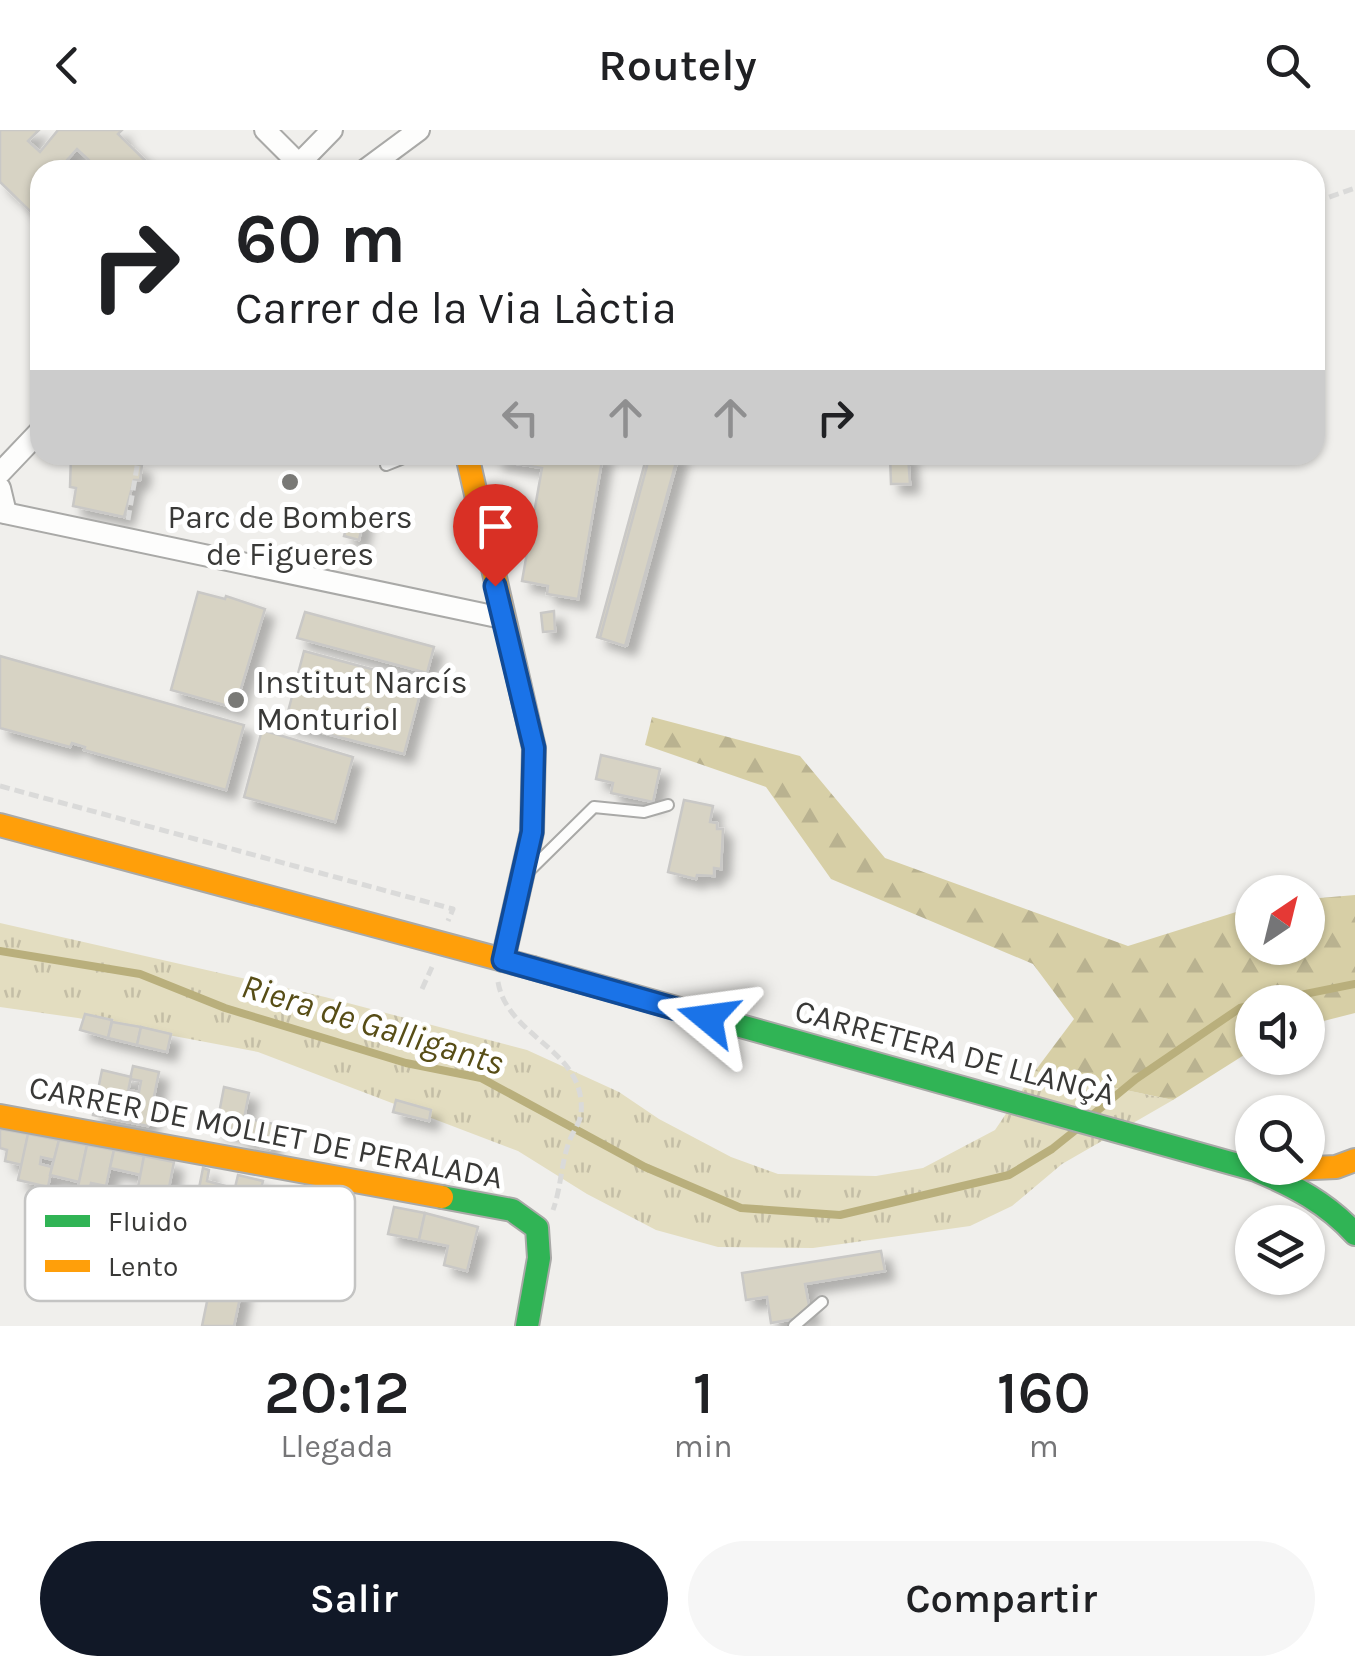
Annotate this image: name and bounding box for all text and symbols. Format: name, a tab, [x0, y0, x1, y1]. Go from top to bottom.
icon: back	[40, 38, 95, 93]
icon: search	[1260, 38, 1315, 93]
text: Routely	[598, 39, 757, 91]
text: 60 m	[235, 198, 406, 280]
icon: right	[70, 200, 200, 330]
text: Carrer de la Via Làctia	[235, 282, 677, 334]
icon: left	[493, 390, 548, 445]
icon: ahead	[598, 390, 653, 445]
icon: ahead	[703, 390, 758, 445]
icon: right	[808, 390, 863, 445]
marker: Parc de Bombers de Figueres	[279, 471, 301, 493]
pin	[453, 484, 538, 587]
place label: Parc de Bombers de Figueres	[167, 499, 413, 573]
icon: arrive	[468, 499, 523, 554]
place label: Institut Narcís Monturiol	[256, 664, 468, 738]
marker: Institut Narcís Monturiol	[225, 689, 247, 711]
north arrow	[1235, 875, 1325, 965]
map controls	[1235, 875, 1325, 1295]
water label: Riera de Galligants	[237, 965, 509, 1084]
position arrow	[656, 966, 760, 1070]
button: sound	[1235, 985, 1325, 1075]
street label: CARRETERA DE LLANÇÀ	[791, 990, 1119, 1113]
street label: CARRER DE MOLLET DE PERALADA	[26, 1068, 506, 1197]
button: search	[1235, 1095, 1325, 1185]
legend	[25, 1186, 355, 1301]
text: Fluido	[108, 1205, 188, 1238]
button: layers	[1235, 1205, 1325, 1295]
text: Lento	[108, 1250, 178, 1283]
text: 20:12	[264, 1358, 410, 1428]
text: 1	[693, 1358, 714, 1428]
text: 160	[997, 1358, 1091, 1428]
text: Llegada	[281, 1428, 393, 1465]
text: min	[674, 1428, 733, 1465]
text: m	[1029, 1428, 1059, 1465]
button: Salir	[40, 1541, 668, 1656]
button: Compartir	[688, 1541, 1315, 1656]

